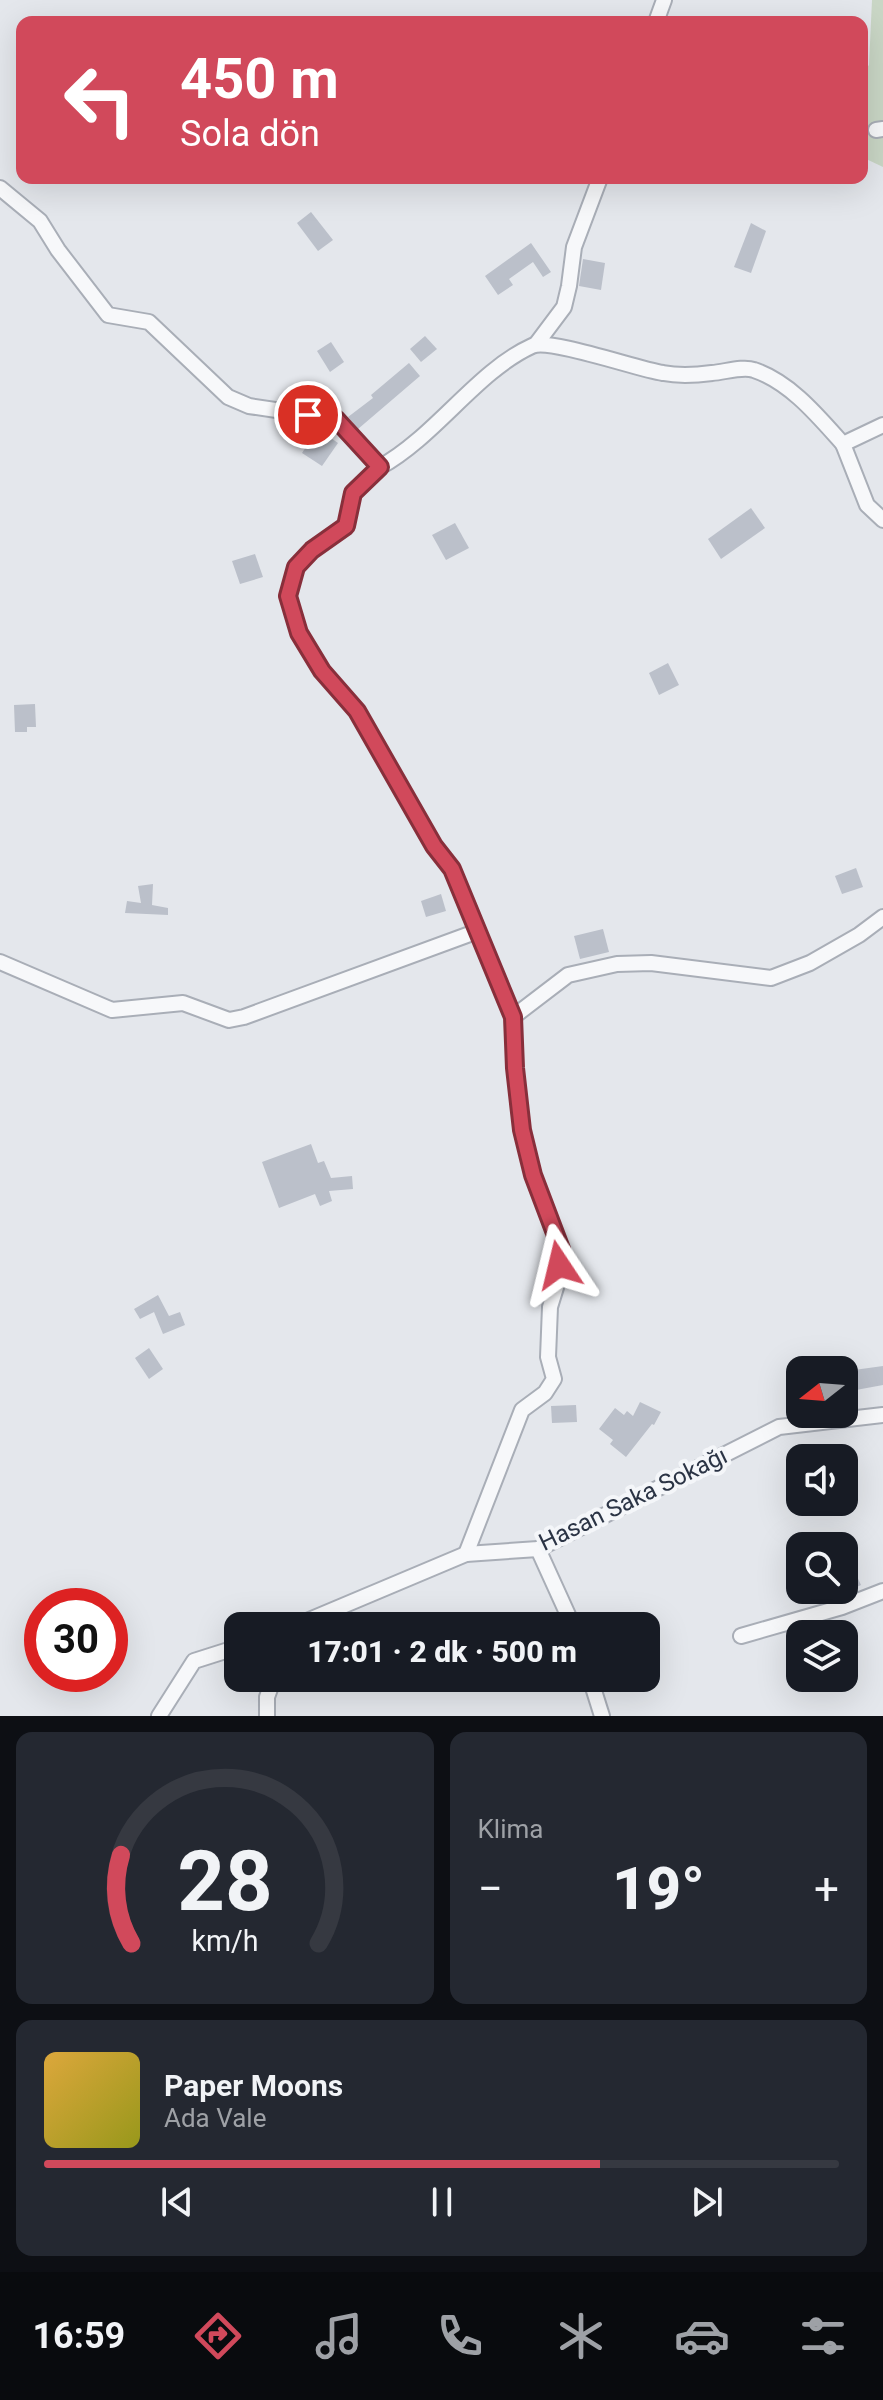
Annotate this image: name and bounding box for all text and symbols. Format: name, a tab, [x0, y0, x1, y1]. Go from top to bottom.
text: 450 m	[180, 46, 339, 112]
icon: left	[48, 48, 152, 152]
text: Sola dön	[180, 113, 320, 155]
pin	[274, 381, 342, 449]
icon: arrive	[286, 393, 330, 437]
position arrow	[517, 1223, 601, 1307]
north arrow	[786, 1356, 858, 1428]
map controls	[786, 1356, 858, 1692]
street label: Hasan Saka Sokağı	[534, 1441, 732, 1557]
button: sound	[786, 1444, 858, 1516]
button: search	[786, 1532, 858, 1604]
speed limit sign: 30	[24, 1588, 128, 1692]
button: layers	[786, 1620, 858, 1692]
text: 17:01 · 2 dk · 500 m	[307, 1634, 577, 1669]
text: Klima	[478, 1814, 543, 1844]
text: 28	[177, 1833, 272, 1930]
text: 19°	[612, 1853, 705, 1924]
text: −	[478, 1863, 503, 1915]
text: +	[814, 1863, 839, 1915]
text: km/h	[191, 1924, 258, 1958]
text: Paper Moons	[164, 2068, 343, 2103]
text: Ada Vale	[164, 2103, 266, 2133]
icon: previous	[155, 2180, 199, 2224]
icon: pause	[420, 2180, 464, 2224]
icon: next	[685, 2180, 729, 2224]
icon: directions	[190, 2308, 246, 2364]
icon: music	[311, 2308, 367, 2364]
icon: phone	[432, 2308, 488, 2364]
icon: climate	[553, 2308, 609, 2364]
icon: car	[674, 2308, 730, 2364]
icon: filters	[795, 2308, 851, 2364]
text: 16:59	[32, 2315, 125, 2357]

